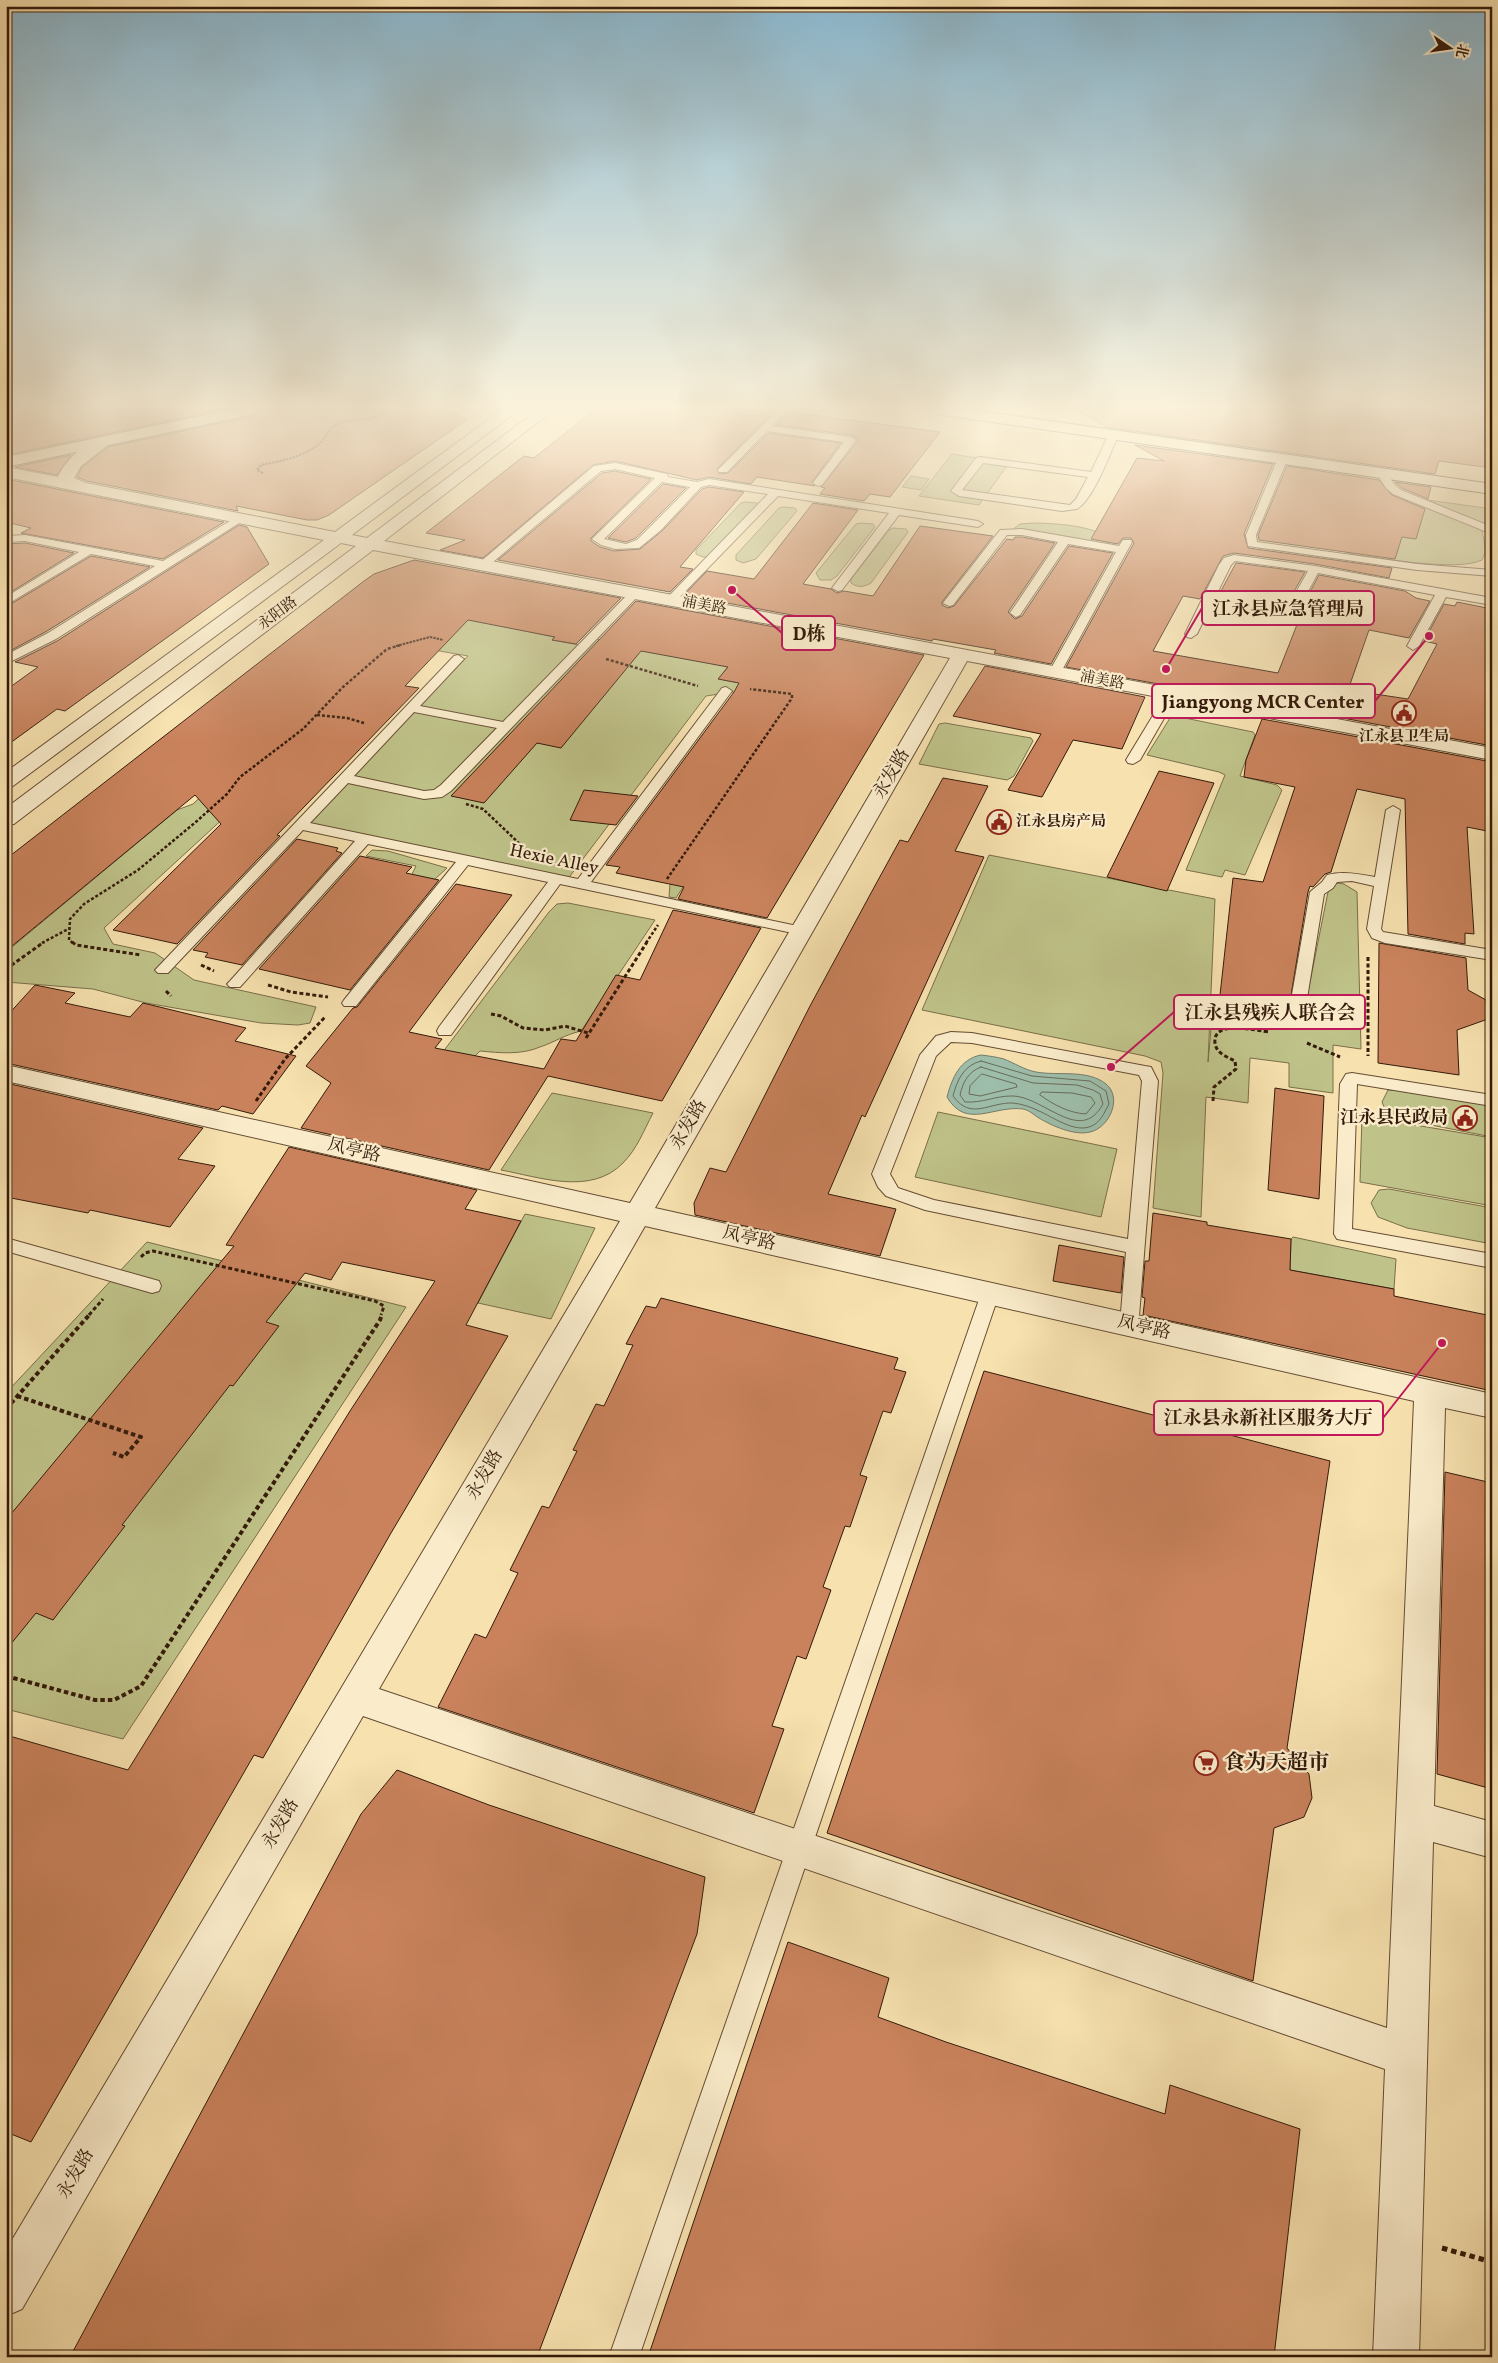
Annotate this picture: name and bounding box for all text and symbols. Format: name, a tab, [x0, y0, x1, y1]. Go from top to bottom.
north arrow	[1426, 22, 1476, 72]
text: 北	[1450, 42, 1472, 60]
street label: 浦美路	[680, 591, 728, 621]
callout: 江永县应急管理局	[1202, 591, 1374, 625]
street label: 永阳路	[254, 592, 302, 636]
text: 江永县应急管理局	[1212, 597, 1364, 623]
callout: D栋	[782, 616, 835, 650]
text: D栋	[793, 622, 825, 648]
street label: 浦美路	[1078, 666, 1126, 696]
callout: Jiangyong MCR Center	[1152, 684, 1375, 718]
text: Jiangyong MCR Center	[1161, 690, 1364, 716]
public building icon: 江永县卫生局	[1391, 700, 1417, 726]
place label: 江永县卫生局	[1359, 727, 1449, 748]
street label: 永发路	[868, 744, 916, 804]
public building icon: 江永县房产局	[986, 809, 1012, 835]
place label: 江永县房产局	[1016, 812, 1106, 833]
street label: Hexie Alley	[507, 838, 601, 882]
callout: 江永县残疾人联合会	[1174, 995, 1365, 1029]
text: 江永县残疾人联合会	[1184, 1001, 1356, 1027]
street label: 永发路	[665, 1095, 713, 1155]
public building icon: 江永县民政局	[1452, 1105, 1478, 1131]
place label: 江永县民政局	[1340, 1106, 1448, 1131]
street label: 凤亭路	[325, 1133, 383, 1169]
street label: 凤亭路	[720, 1221, 778, 1257]
street label: 凤亭路	[1115, 1310, 1173, 1346]
callout: 江永县永新社区服务大厅	[1154, 1401, 1383, 1435]
text: 江永县永新社区服务大厅	[1163, 1406, 1373, 1432]
street label: 永发路	[461, 1445, 509, 1505]
place label: 食为天超市	[1224, 1749, 1329, 1778]
supermarket icon: 食为天超市	[1193, 1750, 1219, 1776]
street label: 永发路	[257, 1794, 305, 1854]
street label: 永发路	[52, 2144, 100, 2204]

